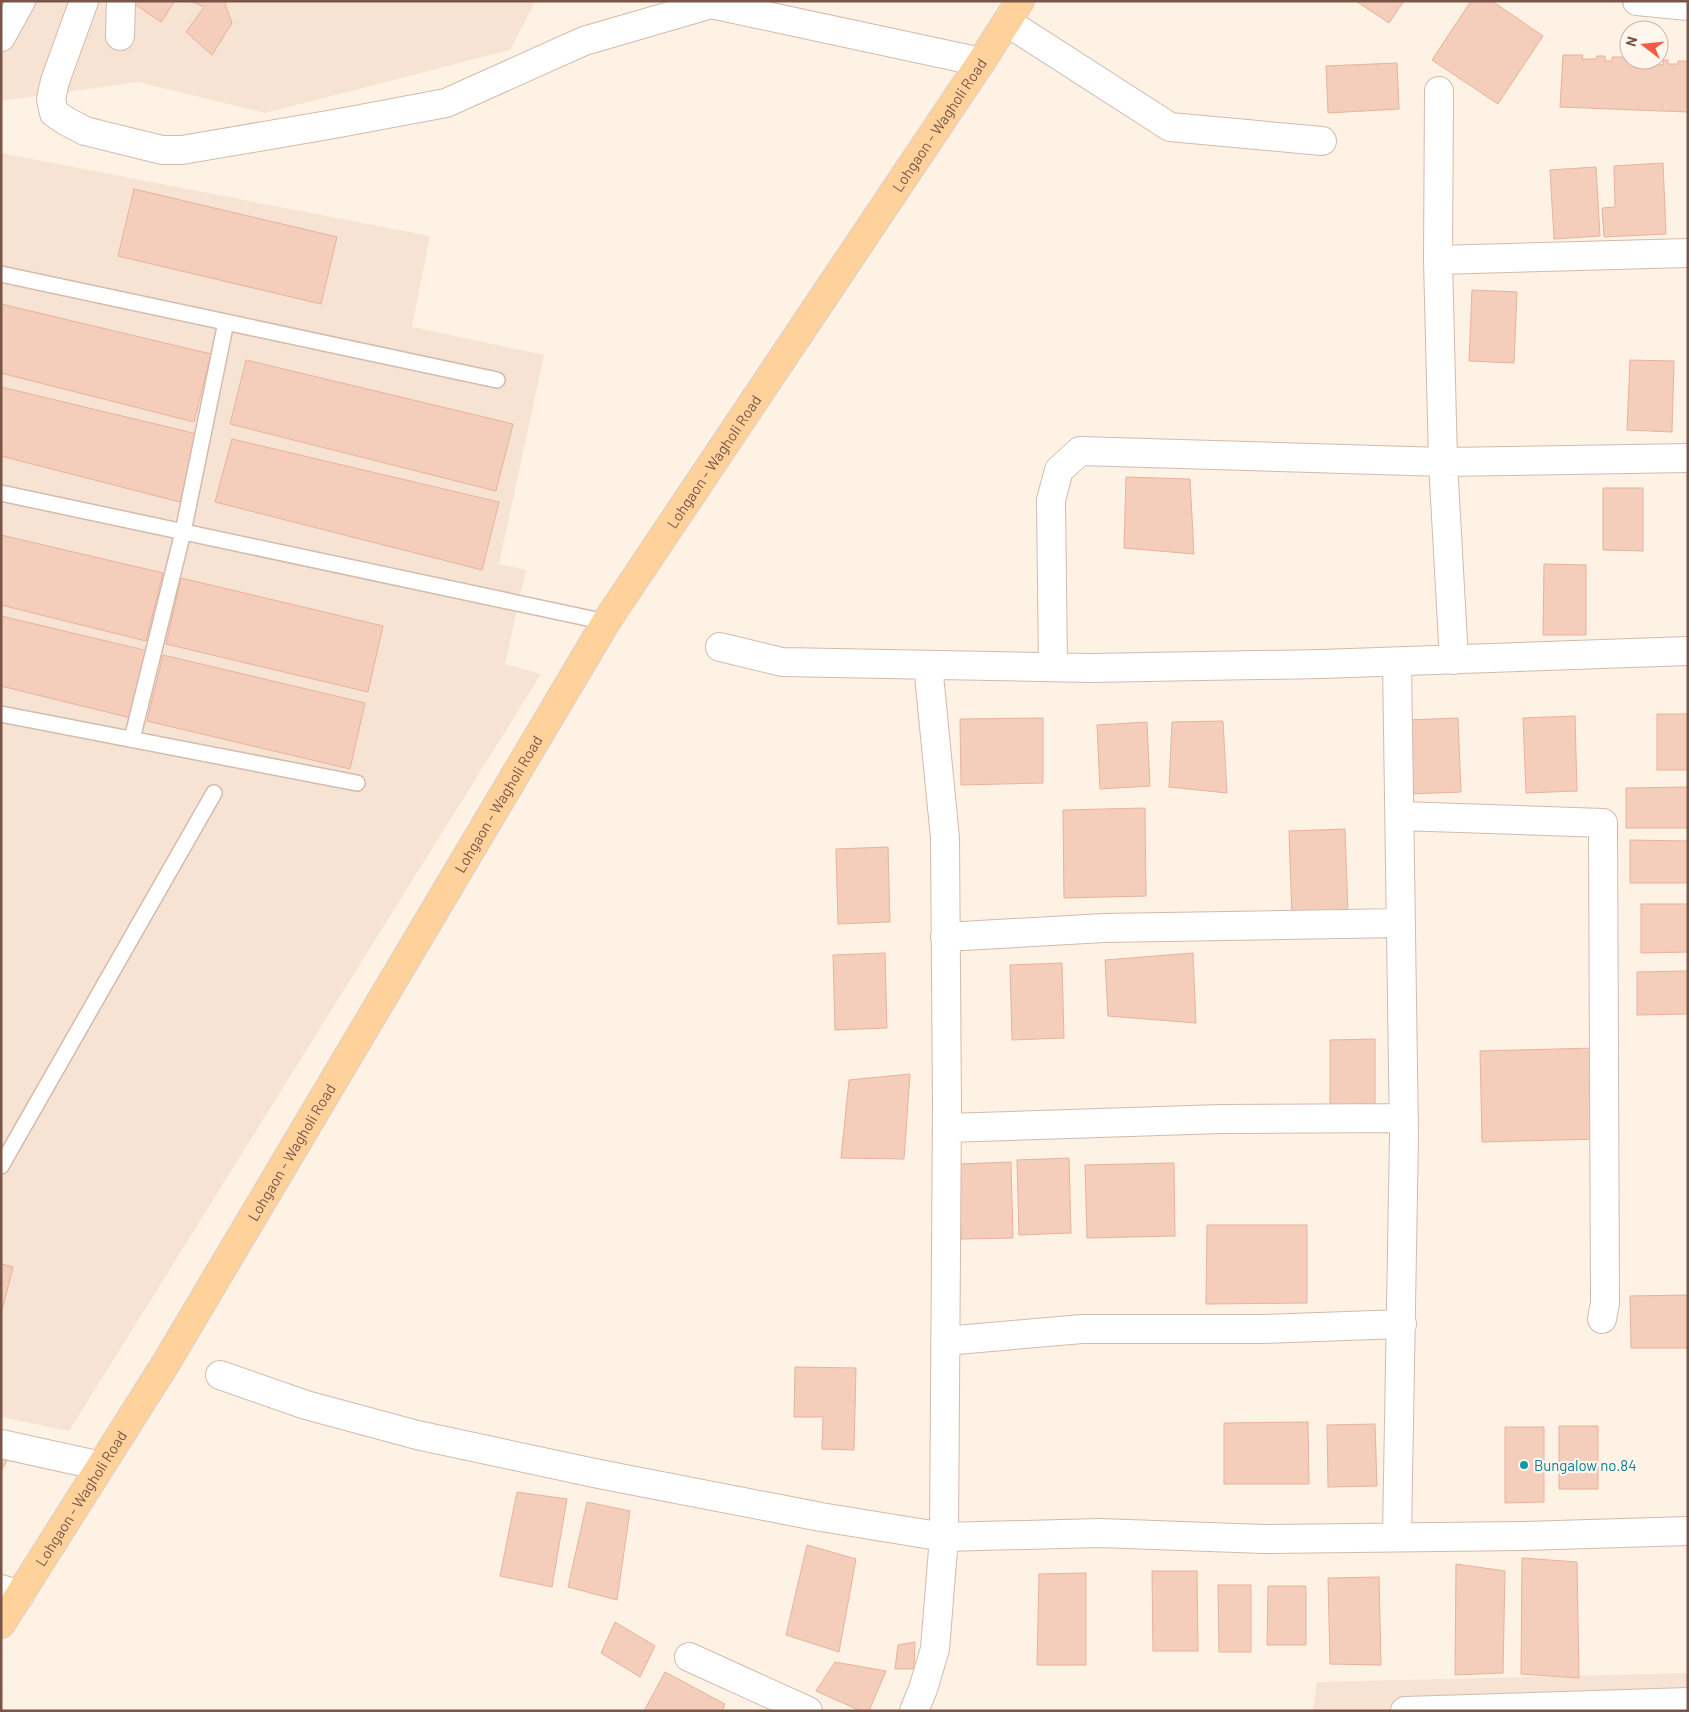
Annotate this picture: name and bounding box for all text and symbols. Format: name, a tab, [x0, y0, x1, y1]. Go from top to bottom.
north arrow	[1619, 20, 1669, 70]
text: N	[1622, 34, 1640, 48]
street label: Lohgaon - Wagholi Road	[888, 55, 990, 195]
street label: Lohgaon - Wagholi Road	[663, 391, 765, 531]
street label: Lohgaon - Wagholi Road	[450, 732, 546, 876]
street label: Lohgaon - Wagholi Road	[243, 1080, 339, 1224]
street label: Lohgaon - Wagholi Road	[31, 1427, 130, 1569]
place label: Bungalow no.84	[1534, 1456, 1636, 1474]
marker: Bungalow no.84	[1518, 1459, 1530, 1471]

